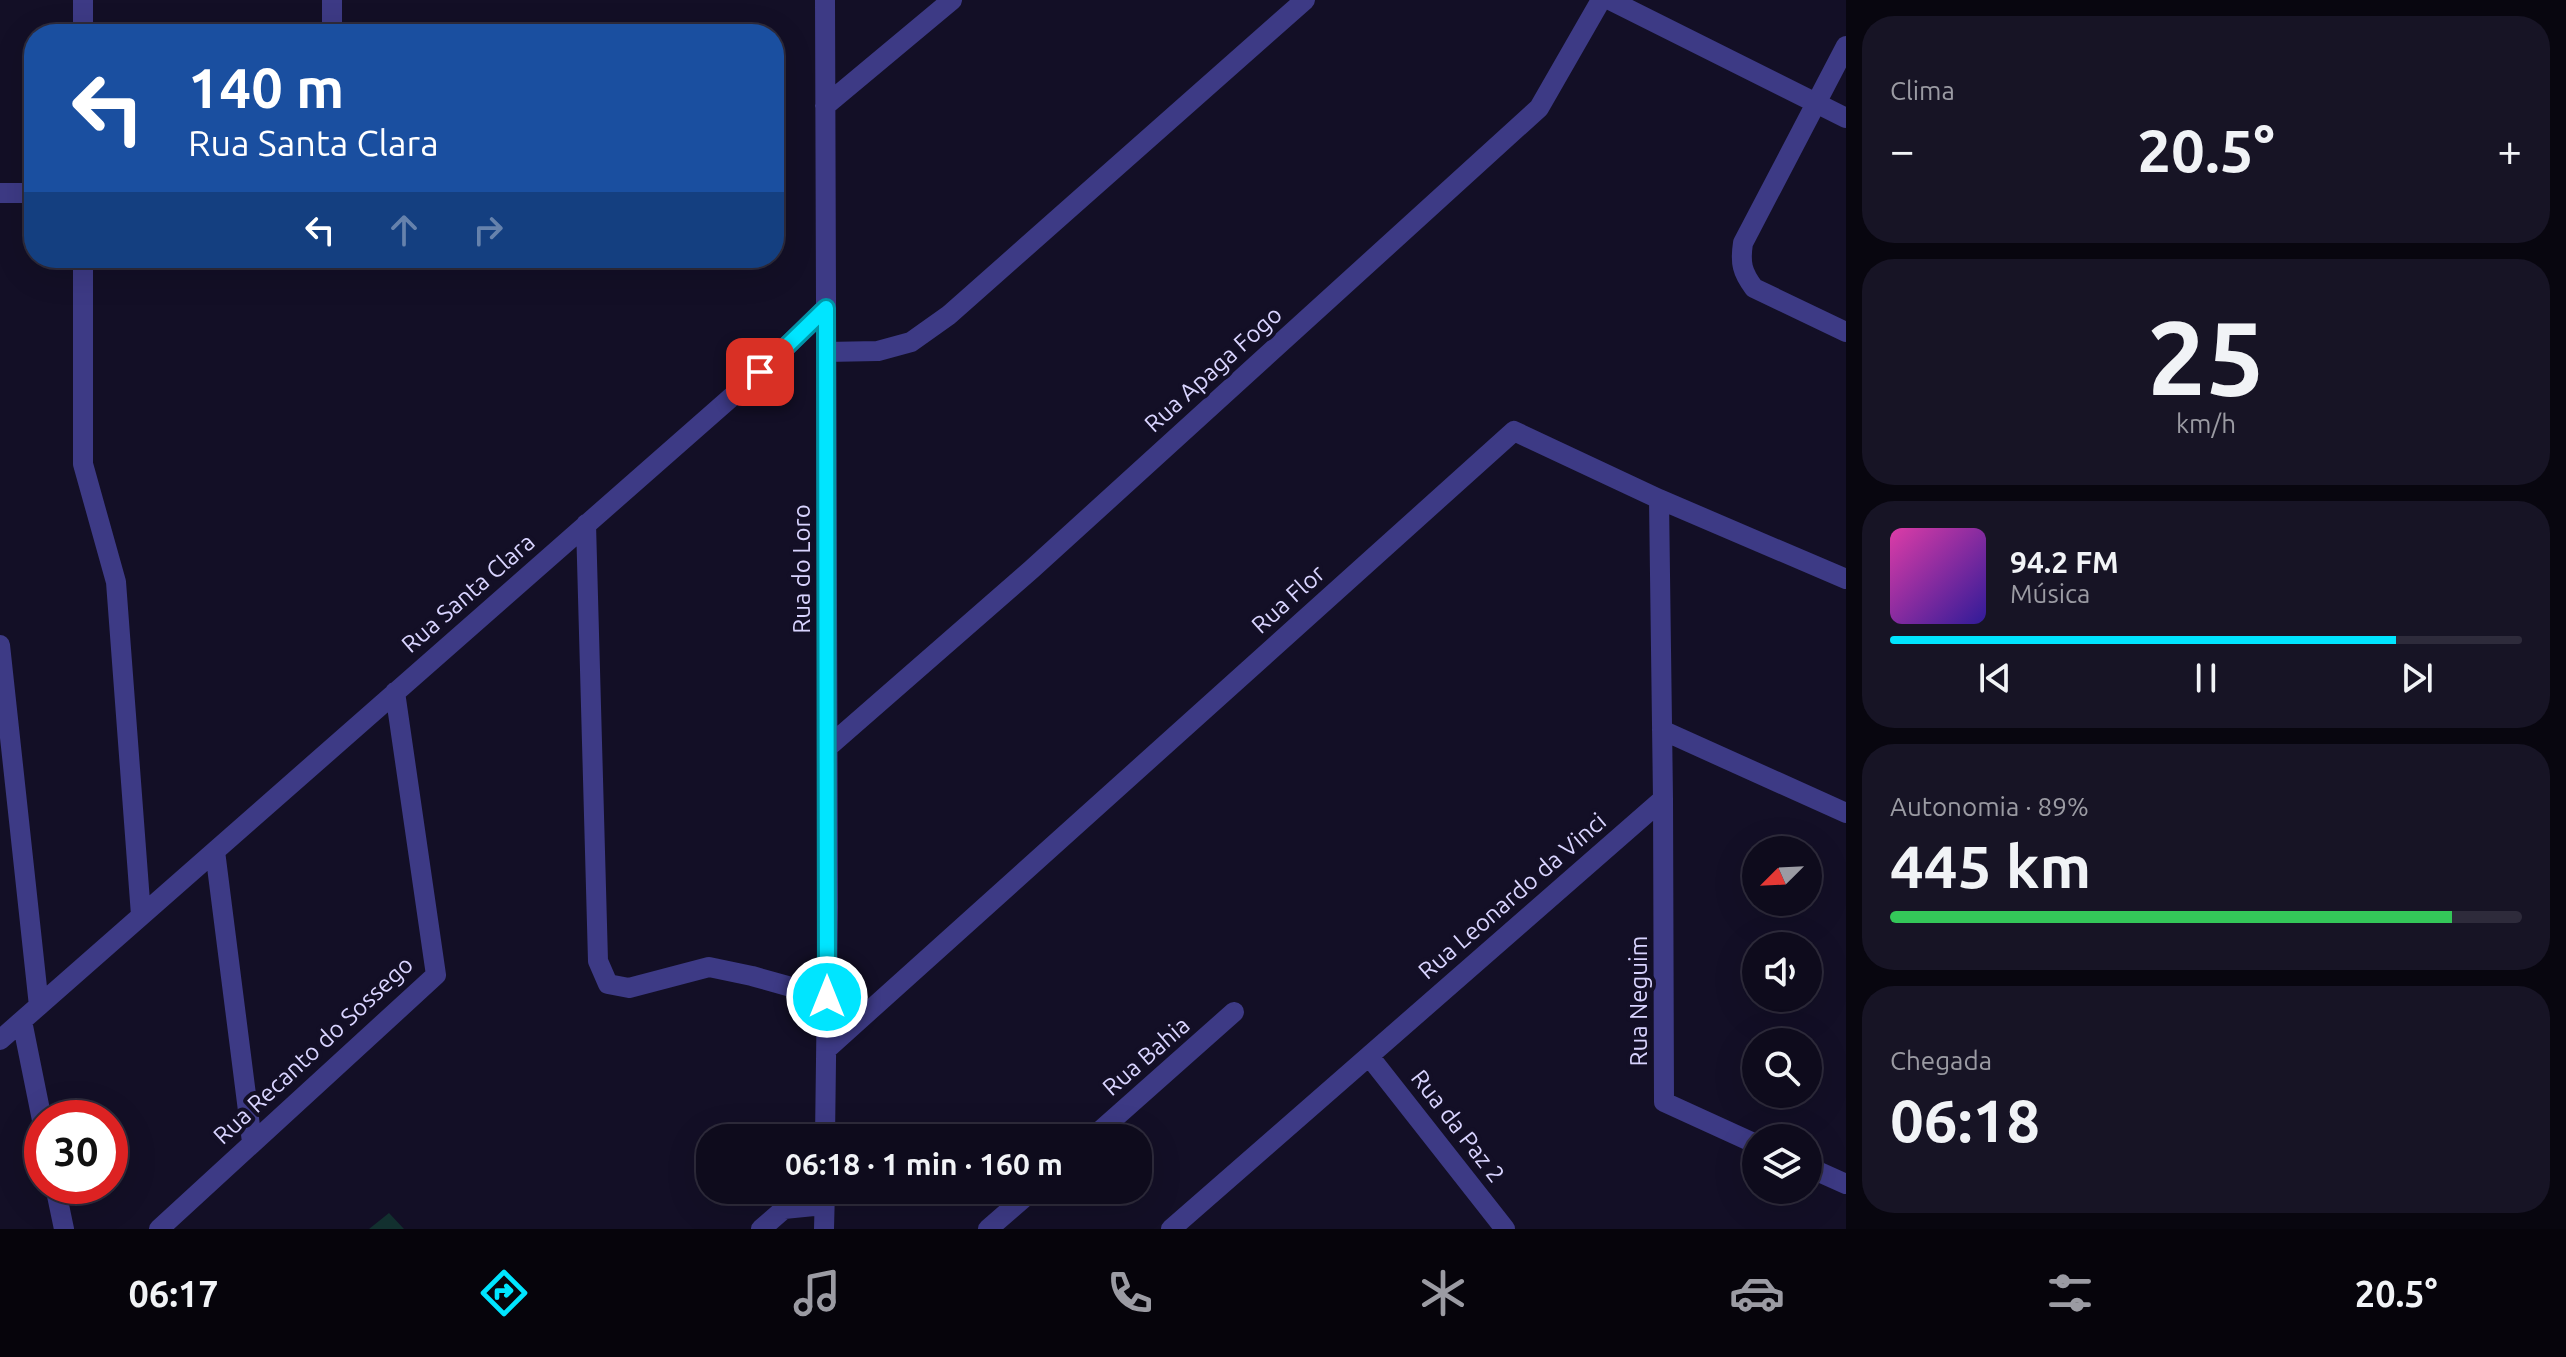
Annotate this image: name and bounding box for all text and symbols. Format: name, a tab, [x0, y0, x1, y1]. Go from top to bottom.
icon: left	[56, 56, 160, 160]
text: 140 m	[188, 56, 344, 119]
text: Clima	[1890, 76, 1955, 105]
text: 20.5°	[2137, 116, 2275, 183]
text: Rua Santa Clara	[188, 122, 439, 163]
text: −	[1890, 125, 1915, 174]
text: +	[2497, 125, 2522, 174]
icon: left	[298, 208, 342, 252]
icon: ahead	[382, 208, 426, 252]
icon: right	[466, 208, 510, 252]
text: 25	[2147, 298, 2265, 415]
street label: Rua Apaga Fogo	[1139, 301, 1287, 437]
pin	[726, 338, 794, 406]
icon: arrive	[738, 350, 782, 394]
text: km/h	[2176, 409, 2236, 438]
street label: Rua do Loro	[788, 504, 815, 634]
street label: Rua Santa Clara	[396, 528, 540, 658]
text: 94.2 FM	[2010, 545, 2119, 579]
street label: Rua Flor	[1246, 559, 1330, 639]
text: Música	[2010, 579, 2090, 608]
icon: previous	[1973, 656, 2017, 700]
icon: pause	[2184, 656, 2228, 700]
icon: next	[2395, 656, 2439, 700]
text: Autonomia · 89%	[1890, 792, 2089, 821]
street label: Rua Leonardo da Vinci	[1413, 807, 1611, 985]
text: 445 km	[1890, 832, 2091, 899]
north arrow	[1742, 836, 1822, 916]
map controls	[1742, 836, 1822, 1204]
button: sound	[1742, 932, 1822, 1012]
street label: Rua Neguim	[1625, 936, 1652, 1066]
street label: Rua Recanto do Sossego	[208, 951, 418, 1149]
position arrow	[785, 955, 869, 1039]
street label: Rua Bahia	[1097, 1011, 1195, 1101]
button: search	[1742, 1028, 1822, 1108]
text: Chegada	[1890, 1046, 1992, 1075]
street label: Rua da Paz 2	[1406, 1065, 1510, 1187]
text: 06:18	[1890, 1086, 2040, 1153]
speed limit sign: 30	[24, 1100, 128, 1204]
button: layers	[1742, 1124, 1822, 1204]
text: 06:18 · 1 min · 160 m	[785, 1147, 1063, 1181]
icon: directions	[476, 1265, 532, 1321]
icon: music	[789, 1265, 845, 1321]
icon: phone	[1102, 1265, 1158, 1321]
icon: climate	[1415, 1265, 1471, 1321]
icon: car	[1729, 1265, 1785, 1321]
icon: filters	[2042, 1265, 2098, 1321]
text: 06:17	[129, 1273, 219, 1314]
text: 20.5°	[2355, 1273, 2437, 1314]

